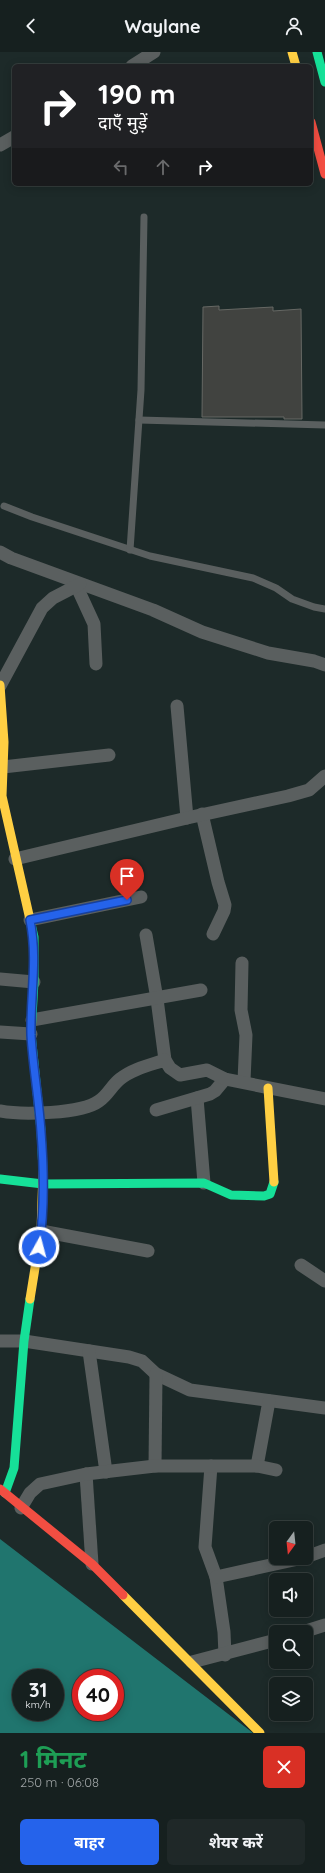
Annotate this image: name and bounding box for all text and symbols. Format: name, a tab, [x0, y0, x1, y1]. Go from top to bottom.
icon: back	[20, 15, 42, 37]
text: Waylane	[124, 15, 201, 38]
icon: person	[283, 15, 305, 37]
text: 190 m	[98, 76, 176, 111]
icon: right	[32, 80, 84, 132]
text: दाएँ मुड़ें	[98, 111, 147, 134]
icon: left	[110, 156, 132, 178]
icon: ahead	[152, 156, 174, 178]
icon: right	[194, 156, 216, 178]
pin	[110, 859, 144, 900]
icon: arrive	[116, 865, 138, 887]
position arrow	[18, 1226, 60, 1268]
north arrow	[269, 1521, 313, 1565]
map controls	[269, 1521, 313, 1721]
button: sound	[269, 1573, 313, 1617]
button: search	[269, 1625, 313, 1669]
speed limit sign: 40	[72, 1669, 124, 1721]
text: 31	[29, 1677, 47, 1702]
button: layers	[269, 1677, 313, 1721]
text: km/h	[25, 1698, 51, 1711]
text: 1 मिनट	[20, 1744, 86, 1774]
button: close	[263, 1746, 305, 1788]
text: 250 m · 06:08	[20, 1774, 99, 1790]
button: बाहर	[20, 1819, 159, 1865]
button: शेयर करें	[167, 1819, 305, 1865]

